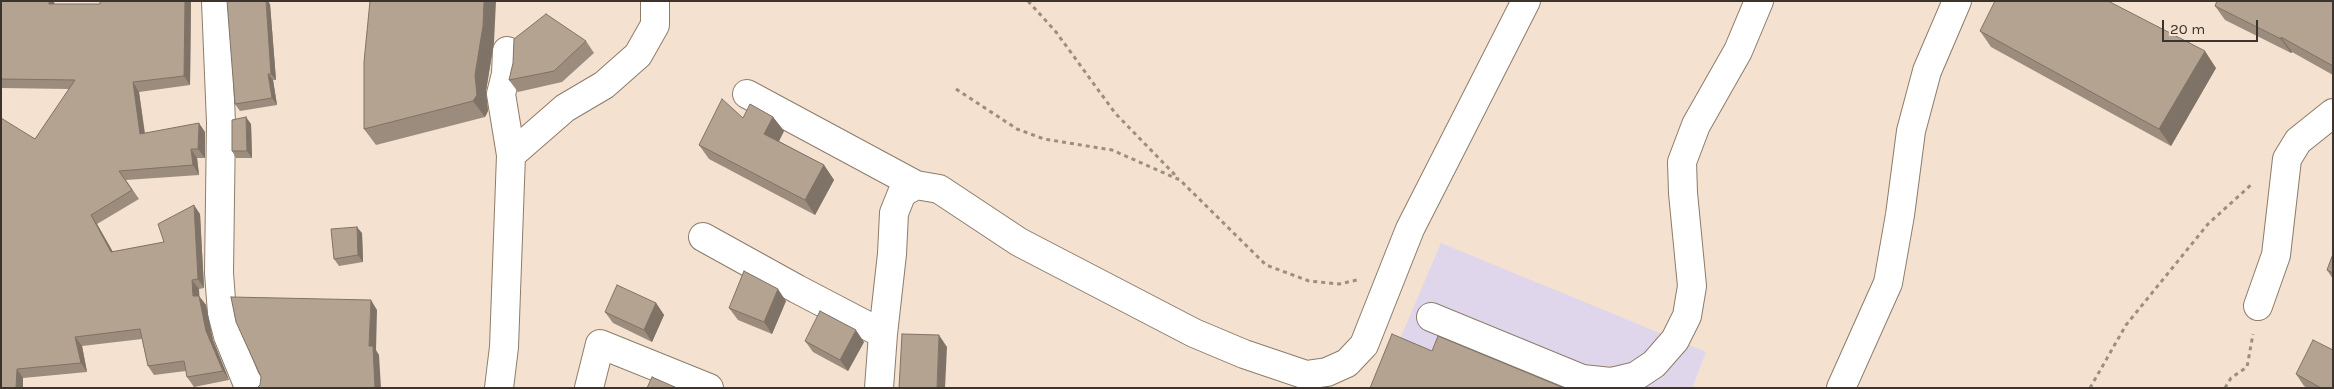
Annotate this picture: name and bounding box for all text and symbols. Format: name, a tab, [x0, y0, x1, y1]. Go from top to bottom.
scale bar	[2164, 10, 2260, 42]
text: 20 m	[2170, 20, 2205, 38]

